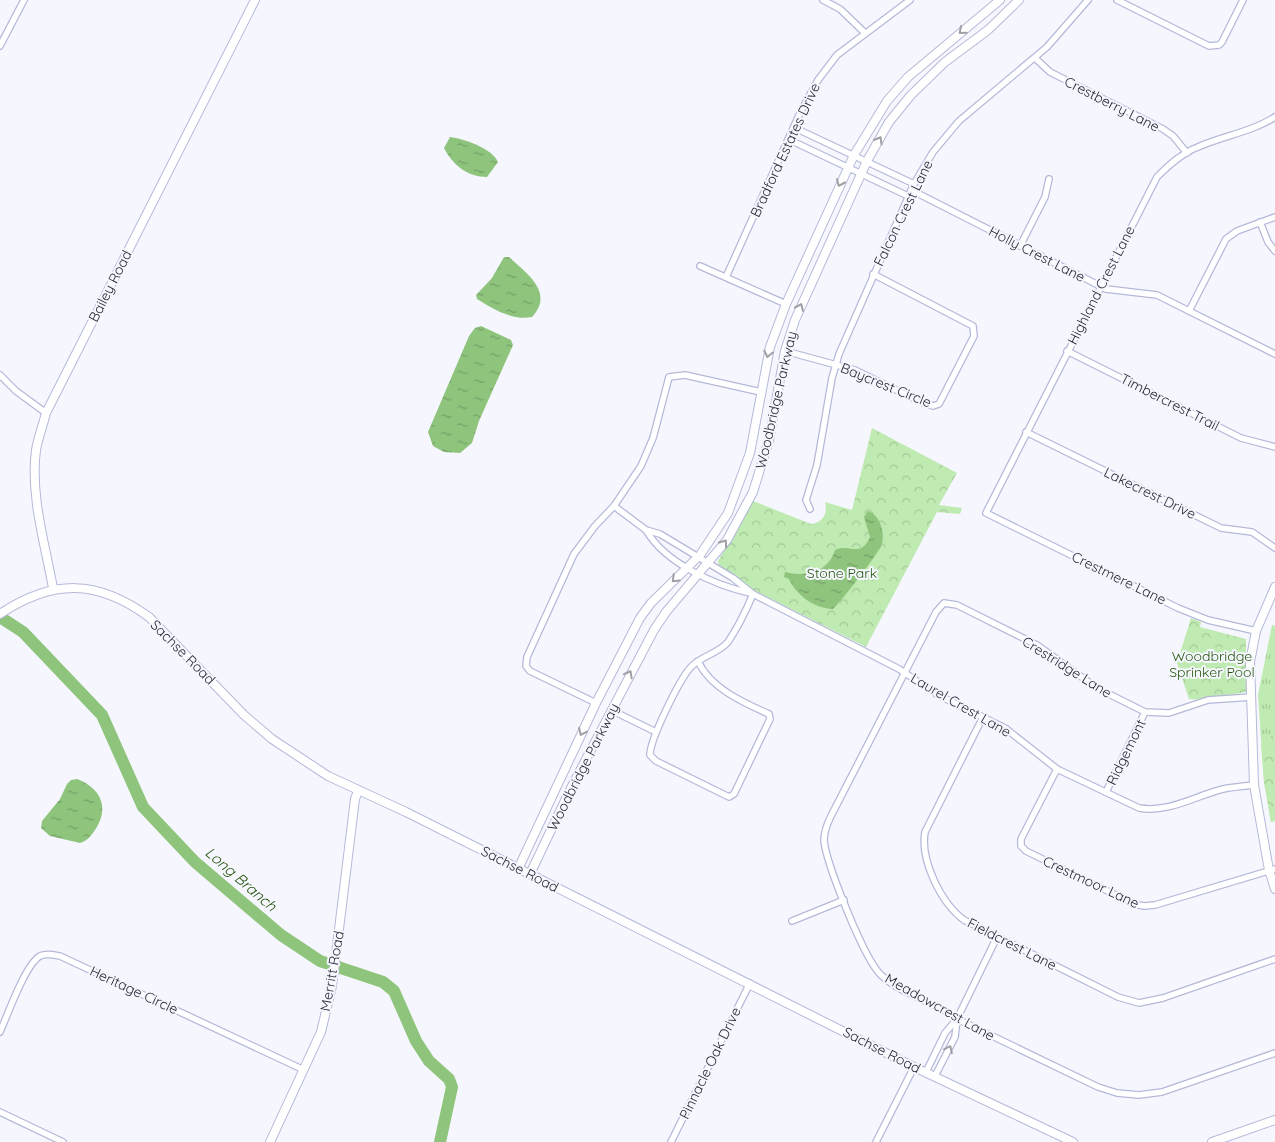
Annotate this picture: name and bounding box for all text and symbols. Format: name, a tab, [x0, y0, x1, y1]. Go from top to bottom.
one-way arrow	[959, 25, 968, 34]
street label: Crestberry Lane	[1061, 72, 1163, 136]
street label: Bradford Estates Drive	[746, 80, 824, 220]
one-way arrow	[873, 137, 883, 146]
street label: Falcon Crest Lane	[869, 157, 937, 269]
one-way arrow	[836, 178, 847, 187]
street label: Holly Crest Lane	[986, 222, 1088, 286]
street label: Highland Crest Lane	[1063, 222, 1139, 347]
street label: Bailey Road	[84, 247, 136, 325]
one-way arrow	[794, 303, 805, 312]
street label: Woodbridge Parkway	[751, 329, 801, 471]
one-way arrow	[763, 350, 774, 359]
street label: Baycrest Circle	[838, 359, 934, 411]
street label: Timbercrest Trail	[1118, 369, 1222, 435]
street label: Lakecrest Drive	[1101, 463, 1199, 523]
one-way arrow	[718, 539, 727, 549]
street label: Crestmere Lane	[1069, 547, 1169, 609]
park label: Stone Park	[807, 564, 877, 582]
one-way arrow	[671, 574, 680, 583]
street label: Sachse Road	[147, 616, 219, 688]
street label: Crestridge Lane	[1019, 632, 1115, 702]
park label: Woodbridge Sprinker Pool	[1169, 647, 1255, 681]
street label: Laurel Crest Lane	[908, 669, 1015, 741]
one-way arrow	[623, 670, 633, 679]
street label: Woodbridge Parkway	[543, 700, 623, 834]
street label: Ridgemont	[1102, 716, 1150, 788]
one-way arrow	[578, 727, 588, 736]
street label: Sachse Road	[478, 842, 562, 896]
water label: Long Branch	[201, 843, 281, 916]
street label: Crestmoor Lane	[1040, 852, 1142, 912]
street label: Fieldcrest Lane	[964, 914, 1060, 974]
street label: Merritt Road	[316, 929, 348, 1013]
street label: Heritage Circle	[87, 962, 181, 1018]
street label: Meadowcrest Lane	[882, 969, 998, 1045]
street label: Pinnacle Oak Drive	[675, 1004, 745, 1122]
street label: Sachse Road	[840, 1023, 924, 1077]
one-way arrow	[943, 1045, 953, 1054]

